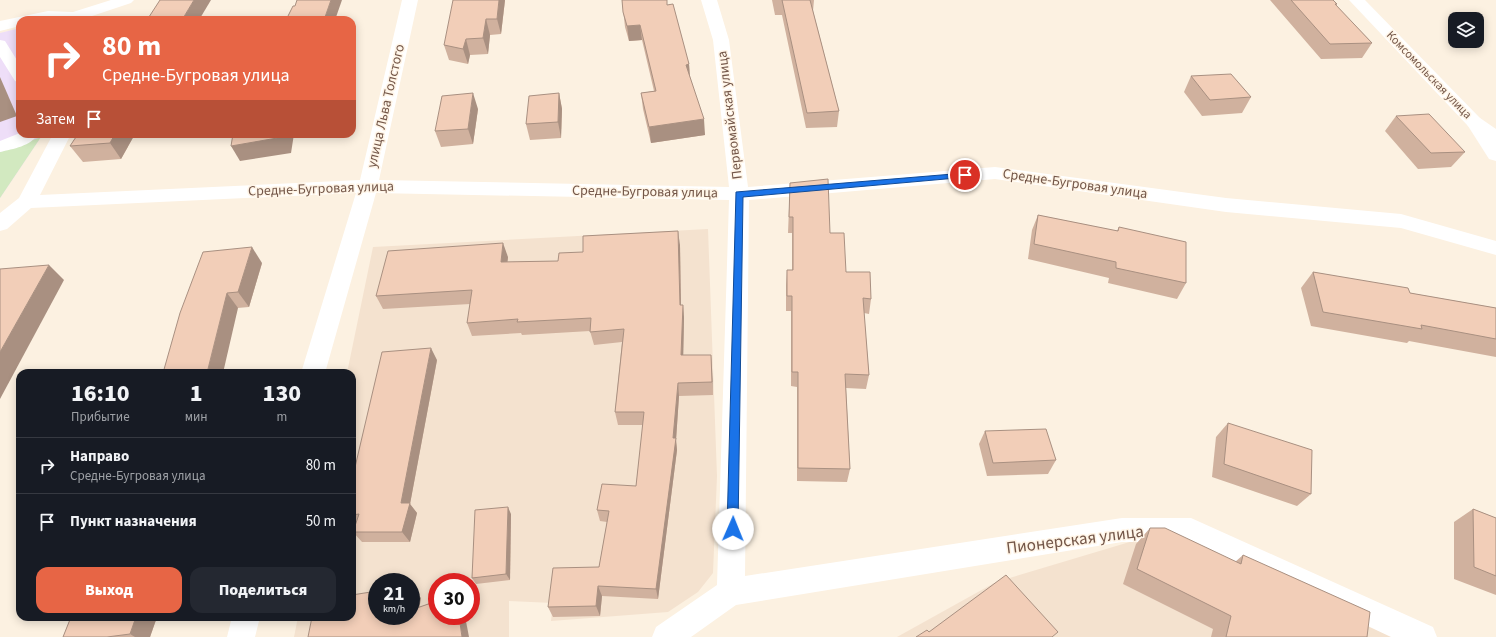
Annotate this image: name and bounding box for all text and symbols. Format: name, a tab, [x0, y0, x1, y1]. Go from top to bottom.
map controls	[1448, 12, 1484, 48]
button: layers	[1448, 12, 1484, 48]
text: 80 m	[102, 26, 161, 66]
street label: Комсомольская улица	[1382, 27, 1476, 123]
icon: right	[36, 32, 88, 84]
street label: улица Льва Толстого	[362, 42, 410, 170]
street label: Первомайская улица	[712, 50, 748, 180]
text: Средне-Бугровая улица	[102, 63, 290, 88]
icon: arrive	[83, 108, 105, 130]
text: Затем	[36, 109, 75, 130]
pin	[948, 158, 982, 192]
icon: arrive	[954, 164, 976, 186]
street label: Средне-Бугровая улица	[1001, 164, 1149, 204]
street label: Средне-Бугровая улица	[248, 176, 394, 202]
street label: Средне-Бугровая улица	[572, 181, 718, 203]
text: 16:10	[71, 376, 130, 411]
text: 1	[190, 376, 203, 411]
text: 130	[263, 376, 301, 411]
text: Прибытие	[71, 408, 130, 426]
text: мин	[185, 408, 208, 426]
text: m	[276, 408, 287, 426]
text: Направо	[70, 446, 129, 467]
icon: right	[36, 455, 58, 477]
text: 80 m	[306, 455, 336, 476]
text: Средне-Бугровая улица	[70, 467, 206, 485]
position arrow	[712, 508, 754, 550]
icon: arrive	[36, 511, 58, 533]
text: Пункт назначения	[70, 511, 197, 532]
text: 50 m	[306, 511, 336, 532]
street label: Пионерская улица	[1005, 520, 1145, 560]
button: Выход	[36, 567, 182, 613]
button: Поделиться	[190, 567, 336, 613]
speed limit sign: 30	[428, 573, 480, 625]
text: 21	[383, 580, 405, 608]
text: km/h	[383, 602, 405, 616]

